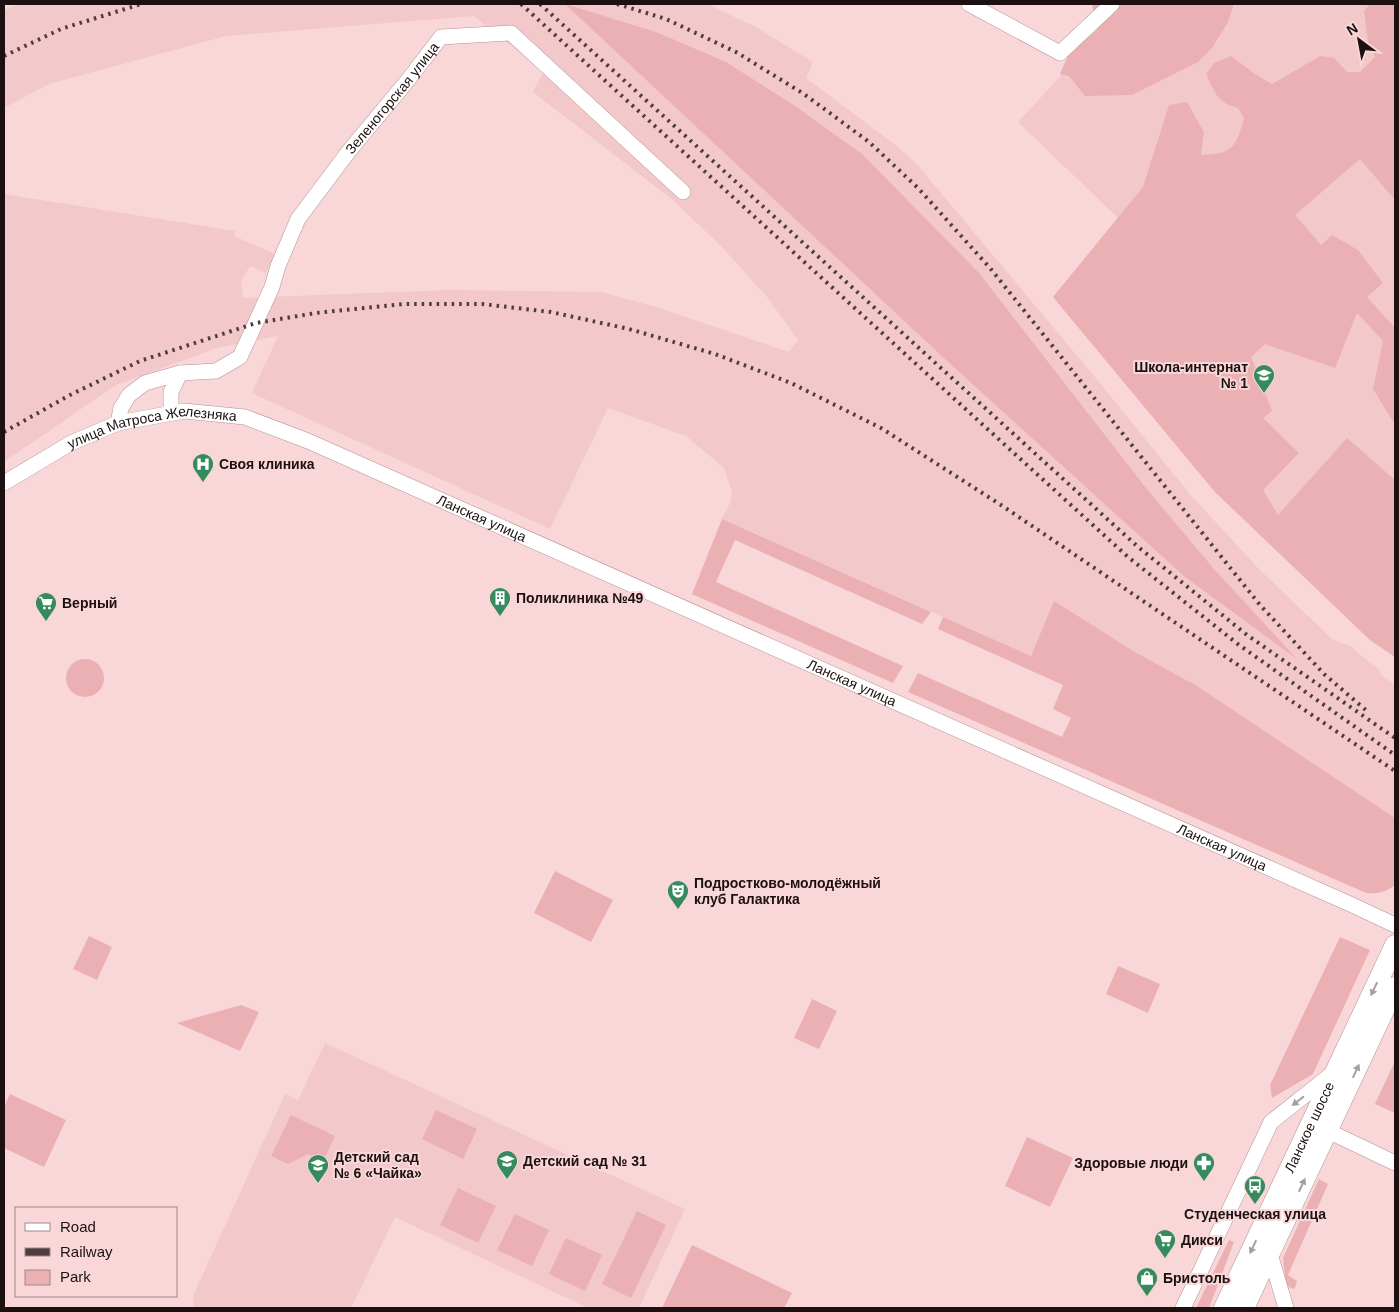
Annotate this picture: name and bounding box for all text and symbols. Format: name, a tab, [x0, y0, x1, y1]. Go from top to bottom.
north arrow	[1334, 15, 1384, 65]
text: N	[1344, 20, 1361, 38]
street label: Зеленогорская улица	[342, 39, 442, 157]
place label: Школа-интернат № 1	[1134, 359, 1248, 391]
school or university icon: Школа-интернат № 1	[1252, 363, 1276, 394]
street label: улица Матроса Железняка	[65, 403, 238, 452]
hospital icon: Своя клиника	[191, 452, 215, 483]
place label: Своя клиника	[219, 456, 315, 472]
street label: Ланская улица	[435, 491, 529, 545]
building icon: Поликлиника №49	[488, 586, 512, 617]
place label: Поликлиника №49	[516, 590, 644, 606]
supermarket icon: Верный	[34, 591, 58, 622]
place label: Верный	[62, 595, 117, 611]
street label: Ланская улица	[805, 656, 899, 710]
street label: Ланская улица	[1175, 820, 1269, 874]
place label: Подростково-молодёжный клуб Галактика	[694, 875, 881, 907]
theatre icon: Подростково-молодёжный клуб Галактика	[666, 879, 690, 910]
one-way arrow	[1370, 982, 1379, 997]
one-way arrow	[1352, 1063, 1360, 1078]
street label: Ланское шоссе	[1281, 1079, 1338, 1175]
one-way arrow	[1292, 1095, 1305, 1106]
place label: Детский сад № 6 «Чайка»	[334, 1149, 422, 1181]
school or university icon: Детский сад № 31	[495, 1149, 519, 1180]
pharmacy icon: Здоровые люди	[1192, 1151, 1216, 1182]
school or university icon: Детский сад № 6 «Чайка»	[306, 1153, 330, 1184]
place label: Детский сад № 31	[523, 1153, 647, 1169]
place label: Здоровые люди	[1074, 1155, 1188, 1171]
bus stop icon: Студенческая улица	[1243, 1174, 1267, 1205]
one-way arrow	[1298, 1178, 1306, 1192]
place label: Студенческая улица	[1184, 1206, 1326, 1222]
legend	[15, 1207, 178, 1297]
text: Road	[60, 1218, 96, 1235]
supermarket icon: Дикси	[1153, 1228, 1177, 1259]
place label: Дикси	[1181, 1232, 1223, 1248]
one-way arrow	[1249, 1240, 1257, 1254]
text: Railway	[60, 1243, 113, 1260]
shop icon: Бристоль	[1135, 1266, 1159, 1297]
text: Park	[60, 1268, 91, 1285]
place label: Бристоль	[1163, 1270, 1231, 1286]

